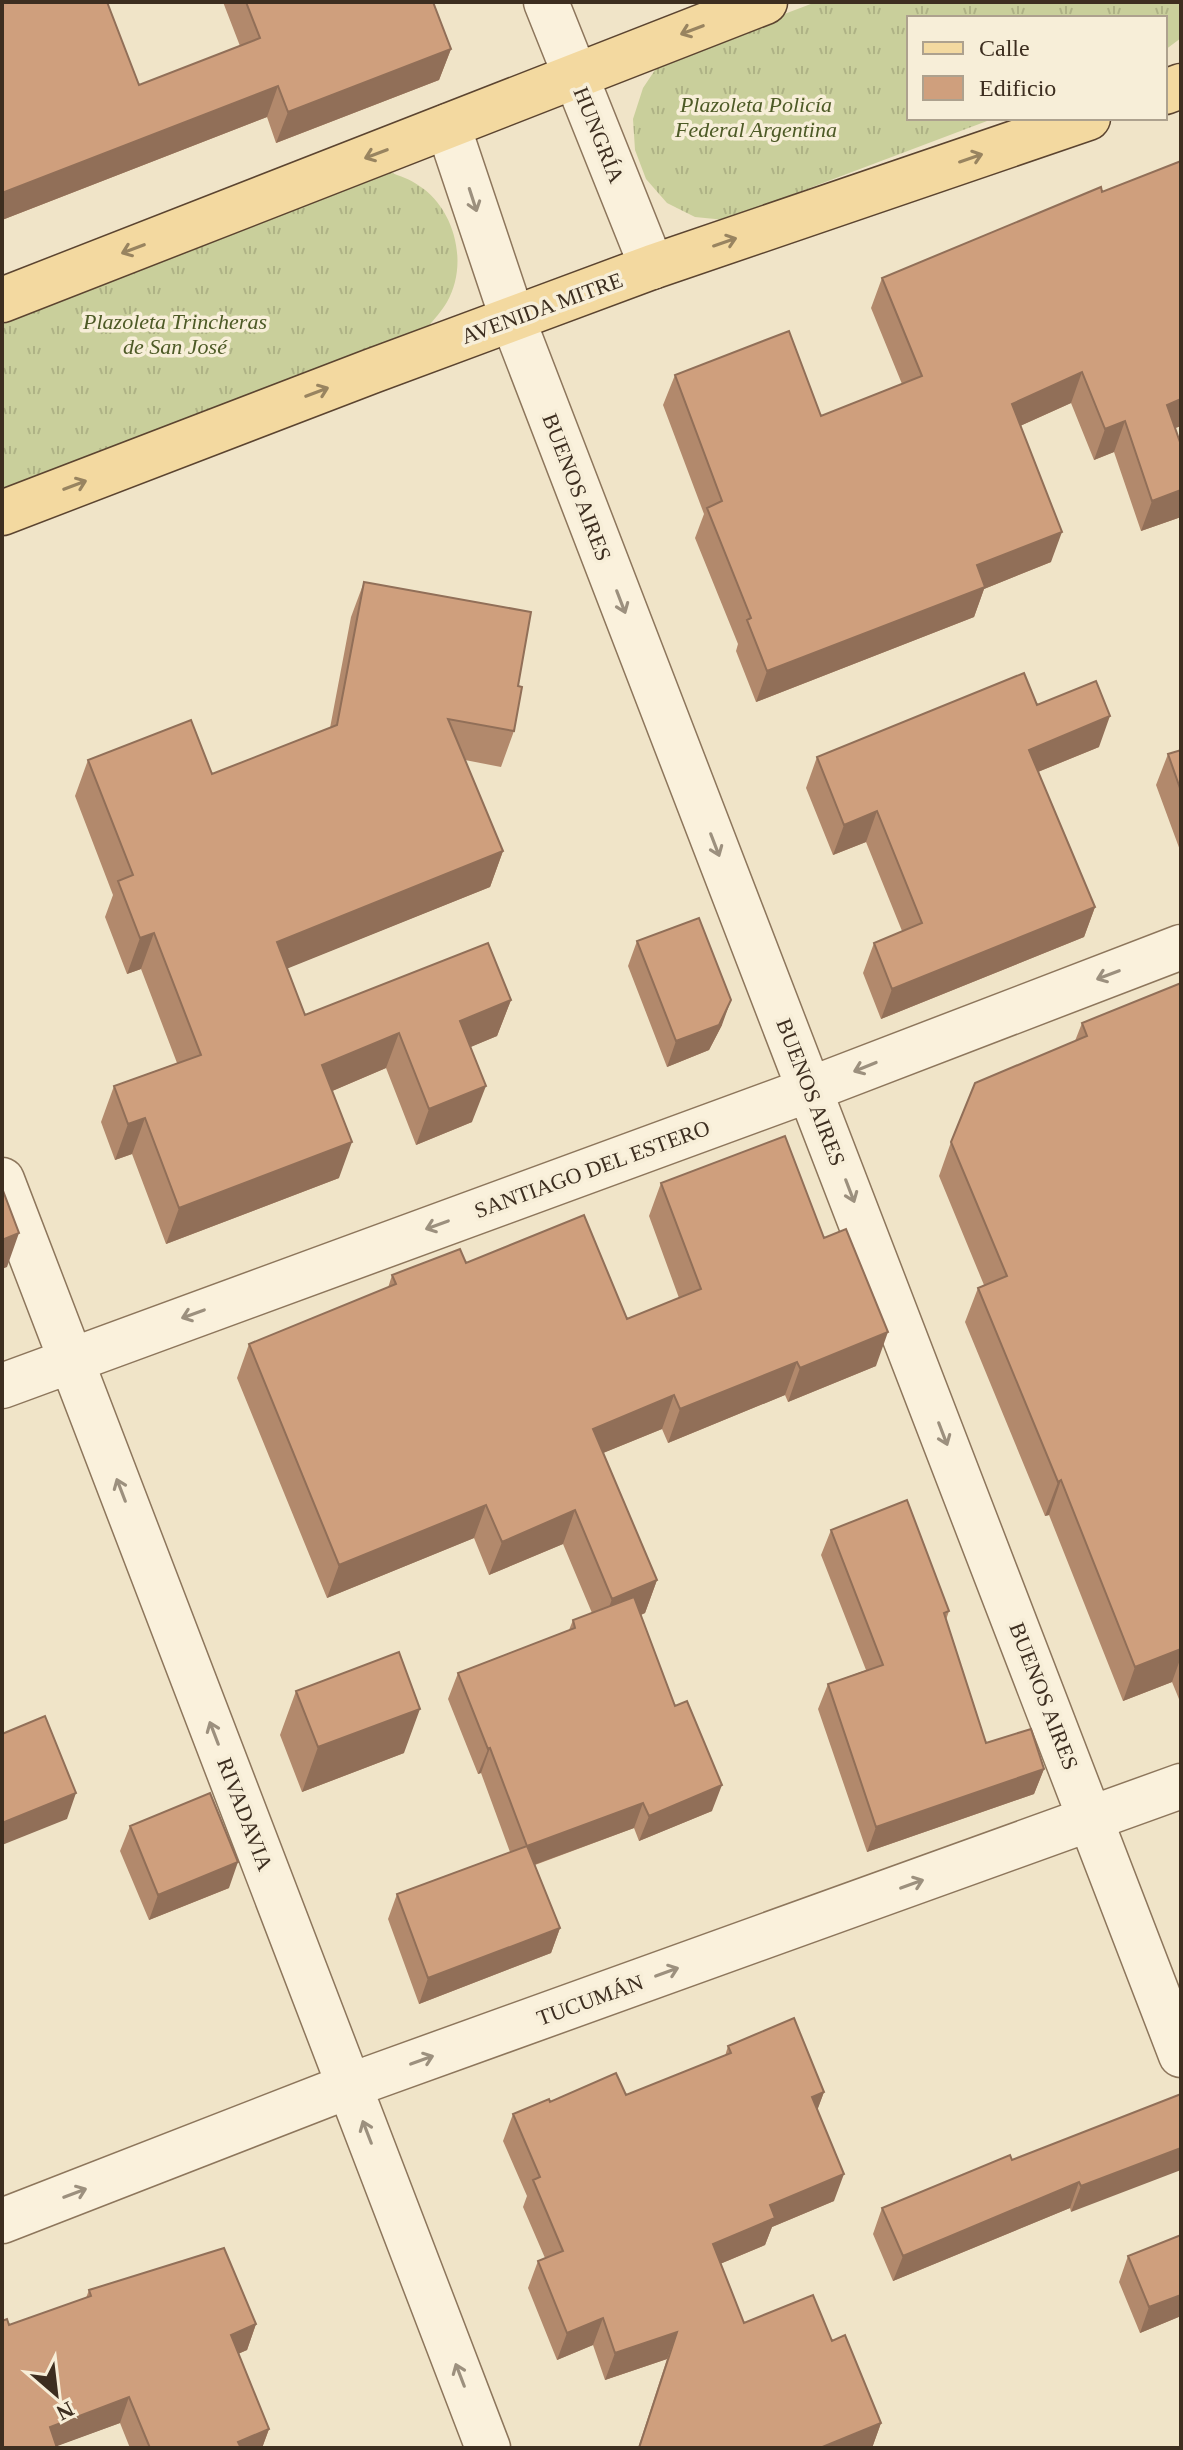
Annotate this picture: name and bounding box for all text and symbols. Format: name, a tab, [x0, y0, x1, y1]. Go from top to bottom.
legend	[907, 16, 1167, 120]
one-way arrow	[680, 24, 705, 39]
text: Calle	[979, 35, 1030, 61]
text: Edificio	[979, 75, 1056, 101]
street label: HUNGRÍA	[568, 83, 630, 187]
park label: Plazoleta Policía Federal Argentina	[674, 92, 837, 142]
one-way arrow	[364, 148, 389, 162]
one-way arrow	[959, 149, 984, 164]
one-way arrow	[466, 187, 481, 212]
one-way arrow	[713, 234, 738, 249]
one-way arrow	[121, 243, 146, 257]
street label: AVENIDA MITRE	[458, 267, 626, 349]
park label: Plazoleta Trincheras de San José	[82, 309, 267, 359]
one-way arrow	[304, 384, 329, 398]
street label: BUENOS AIRES	[537, 410, 617, 564]
one-way arrow	[62, 477, 87, 491]
one-way arrow	[615, 589, 629, 614]
one-way arrow	[709, 832, 723, 857]
one-way arrow	[1096, 969, 1121, 983]
street label: BUENOS AIRES	[771, 1015, 851, 1169]
one-way arrow	[853, 1061, 878, 1076]
street label: SANTIAGO DEL ESTERO	[471, 1115, 713, 1223]
one-way arrow	[844, 1178, 858, 1203]
one-way arrow	[425, 1219, 450, 1233]
one-way arrow	[181, 1308, 206, 1322]
one-way arrow	[937, 1421, 951, 1446]
one-way arrow	[113, 1478, 127, 1503]
street label: BUENOS AIRES	[1004, 1619, 1084, 1773]
one-way arrow	[206, 1721, 220, 1746]
street label: RIVADAVIA	[212, 1754, 278, 1874]
one-way arrow	[899, 1876, 923, 1890]
one-way arrow	[654, 1964, 679, 1978]
street label: TUCUMÁN	[533, 1969, 647, 2031]
one-way arrow	[409, 2052, 434, 2066]
one-way arrow	[359, 2121, 373, 2145]
one-way arrow	[62, 2185, 87, 2199]
north arrow	[16, 2354, 96, 2434]
one-way arrow	[452, 2363, 466, 2388]
text: N	[52, 2396, 78, 2426]

